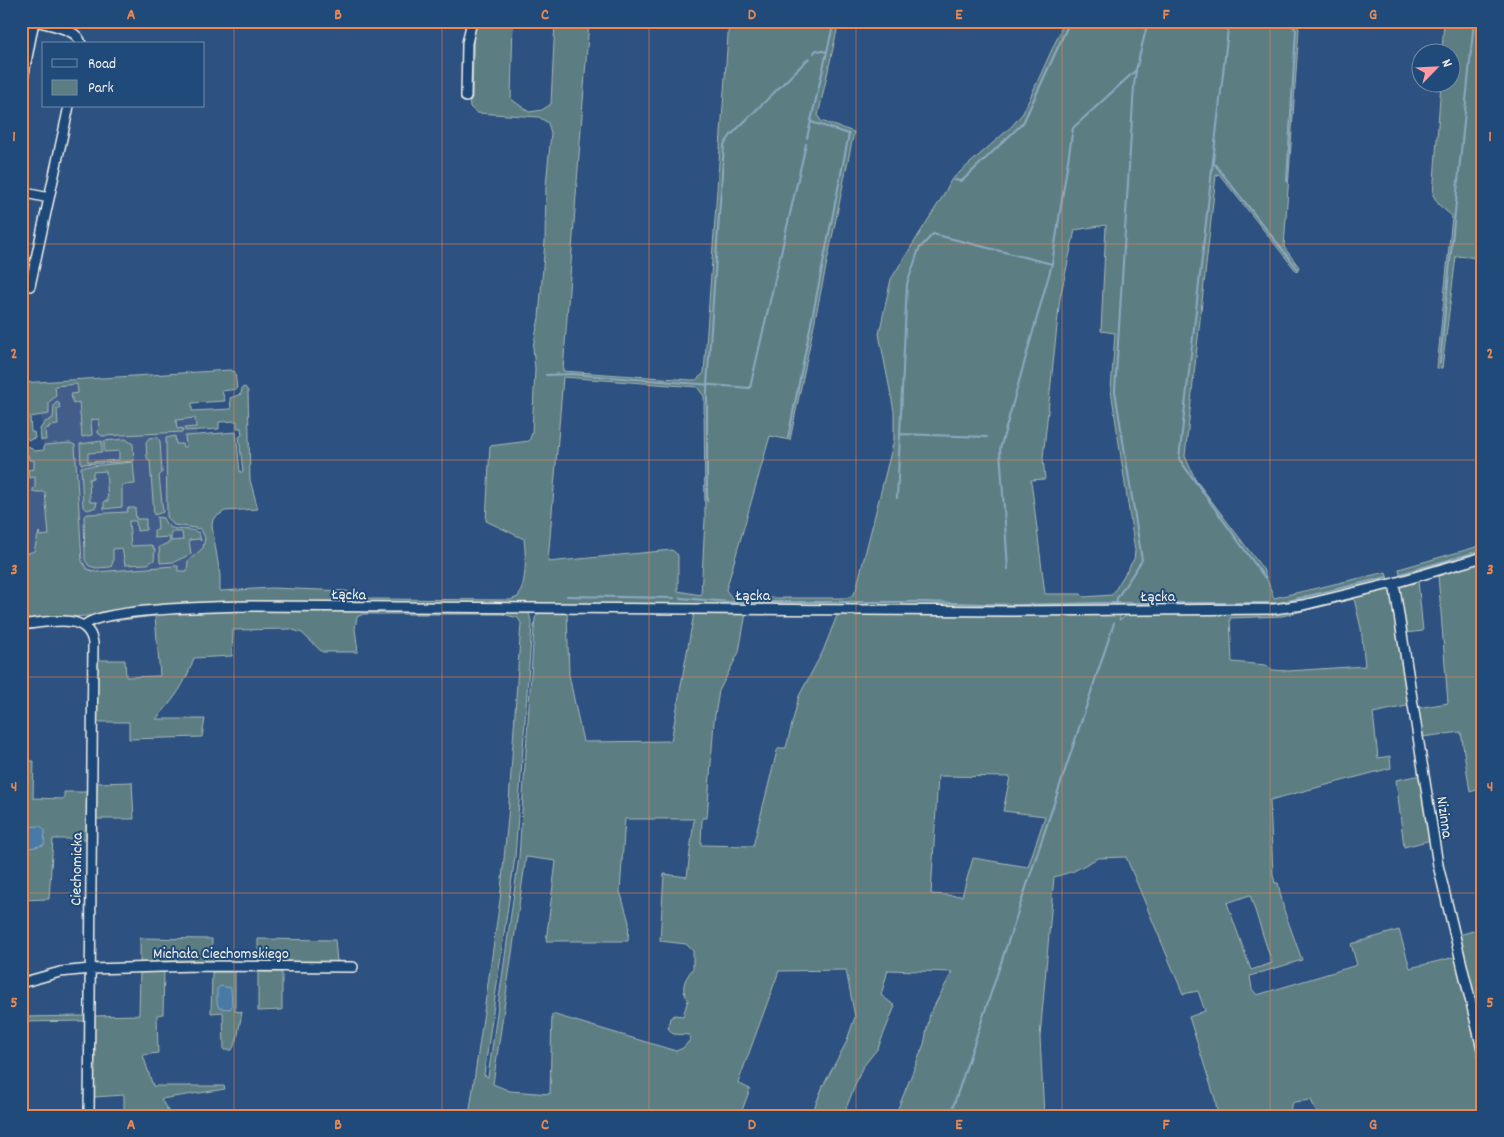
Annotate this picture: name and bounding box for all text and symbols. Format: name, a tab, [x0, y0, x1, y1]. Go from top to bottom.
text: A	[127, 4, 136, 27]
text: B	[334, 4, 342, 27]
text: C	[541, 4, 549, 27]
text: D	[748, 4, 757, 27]
text: E	[955, 4, 963, 27]
text: F	[1162, 4, 1170, 27]
text: G	[1369, 4, 1377, 27]
legend	[42, 42, 205, 108]
north arrow	[1412, 42, 1462, 92]
text: Road	[88, 54, 116, 76]
text: N	[1436, 56, 1457, 71]
text: Park	[88, 78, 114, 100]
text: 1	[12, 126, 16, 149]
text: 1	[1488, 126, 1492, 149]
text: 2	[11, 343, 18, 366]
text: 2	[1487, 343, 1494, 366]
text: 3	[10, 559, 18, 582]
text: 3	[1486, 559, 1494, 582]
street label: Łącka	[331, 584, 367, 607]
street label: Łącka	[735, 585, 771, 608]
street label: Łącka	[1140, 586, 1176, 609]
text: 4	[11, 776, 17, 799]
text: 4	[1487, 776, 1493, 799]
street label: Nizinna	[1429, 795, 1458, 840]
street label: Ciechomicka	[65, 832, 90, 906]
street label: Michała Ciechomskiego	[153, 943, 289, 966]
text: 5	[10, 992, 18, 1015]
text: 5	[1486, 992, 1494, 1015]
text: A	[127, 1114, 136, 1137]
text: B	[334, 1114, 342, 1137]
text: C	[541, 1114, 549, 1137]
text: D	[748, 1114, 757, 1137]
text: E	[955, 1114, 963, 1137]
text: F	[1162, 1114, 1170, 1137]
text: G	[1369, 1114, 1377, 1137]

